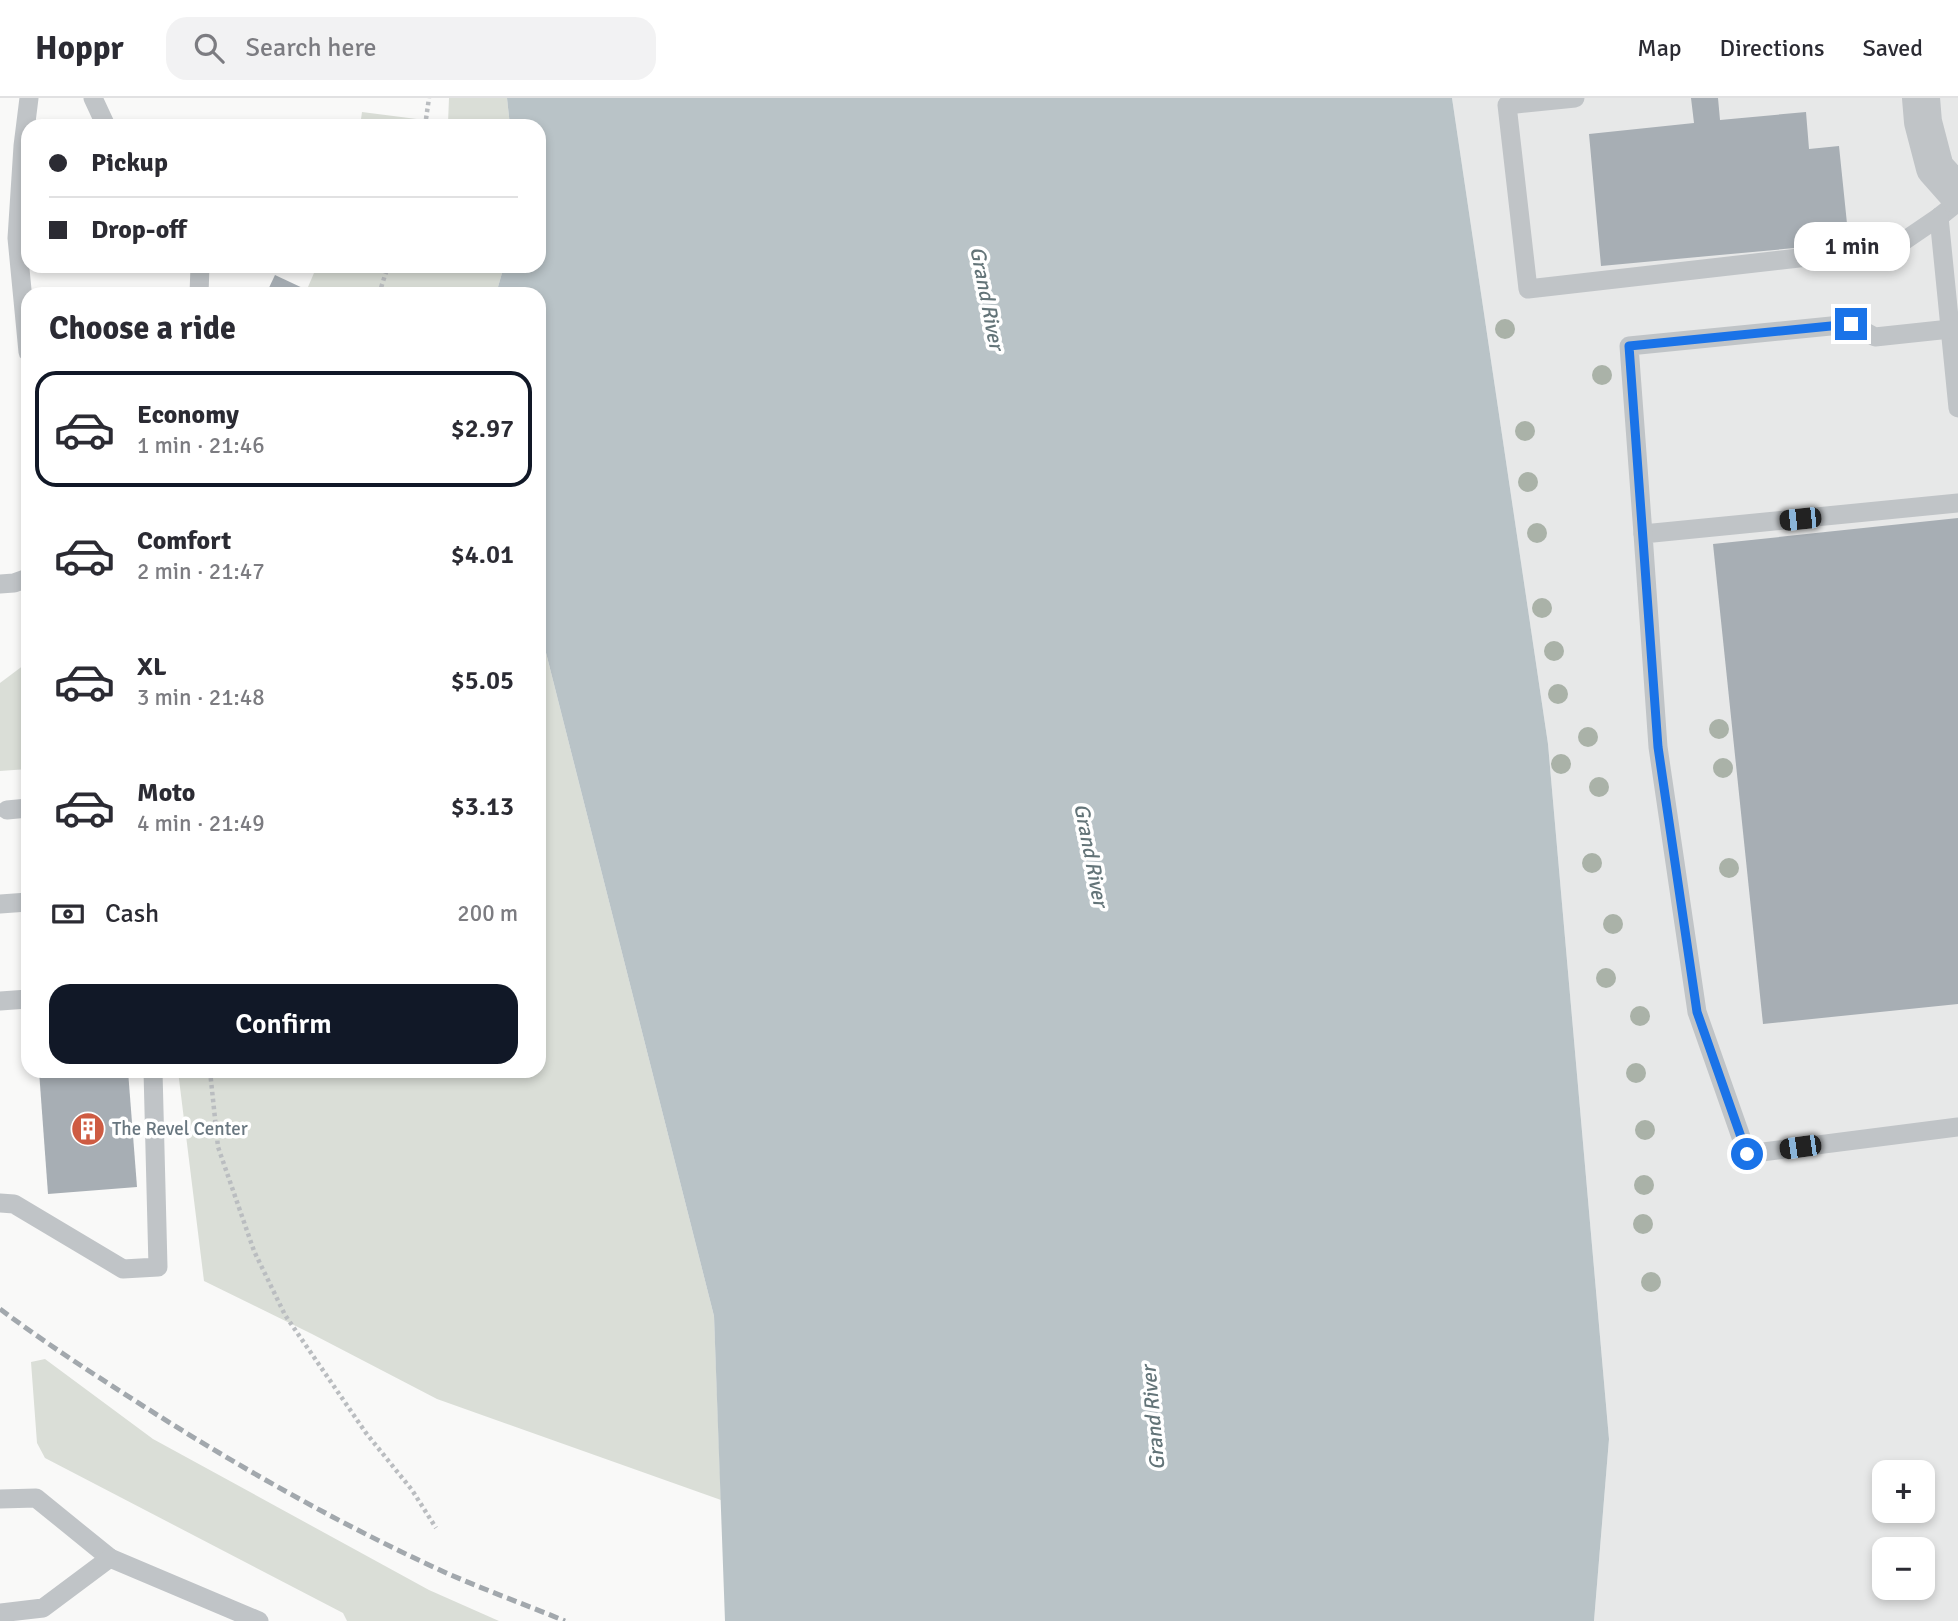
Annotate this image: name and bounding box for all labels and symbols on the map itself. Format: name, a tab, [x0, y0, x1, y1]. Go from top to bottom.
callout: 1 min	[1793, 222, 1909, 272]
water label: Grand River	[964, 244, 1010, 355]
route end	[1835, 308, 1867, 340]
car	[1779, 506, 1822, 532]
water label: Grand River	[1068, 801, 1114, 912]
building icon: The Revel Center	[69, 1110, 107, 1148]
place label: The Revel Center	[112, 1117, 248, 1141]
car	[1778, 1134, 1823, 1160]
route start	[1731, 1138, 1763, 1170]
water label: Grand River	[1135, 1362, 1171, 1471]

